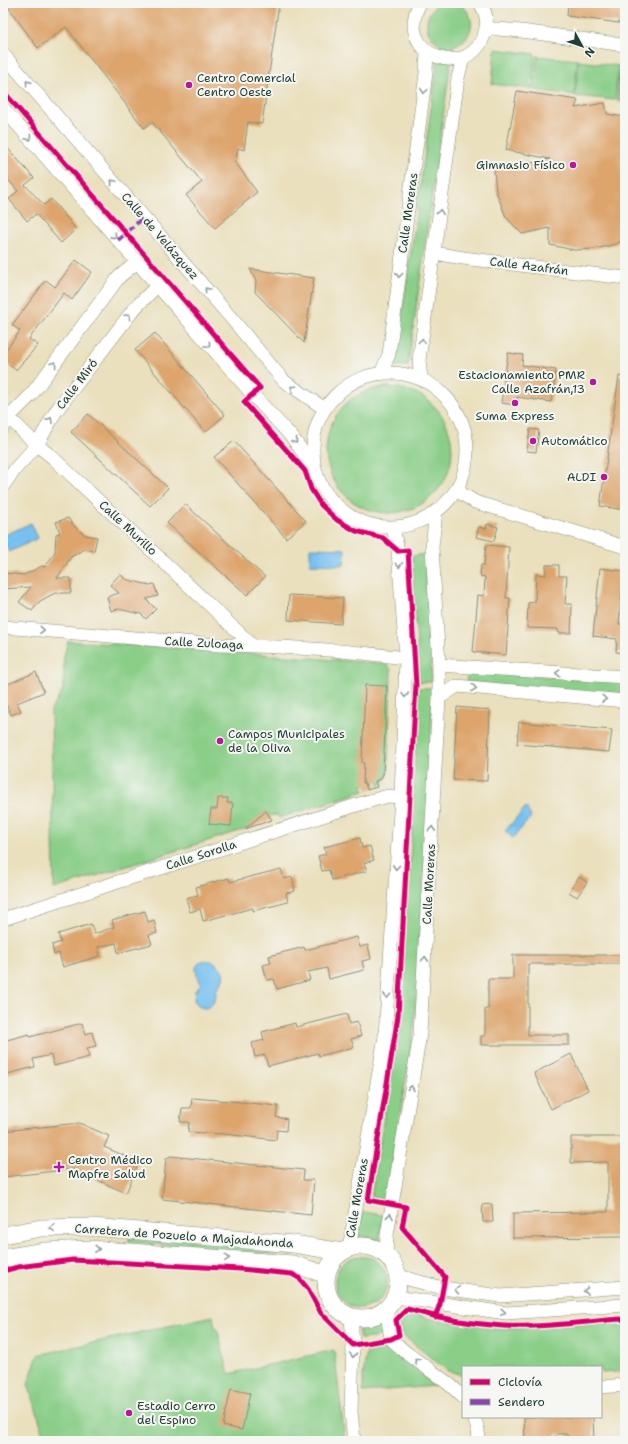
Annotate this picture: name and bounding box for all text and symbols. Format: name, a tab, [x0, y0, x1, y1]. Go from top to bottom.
north arrow	[562, 26, 602, 66]
text: N	[581, 44, 598, 60]
place label: Centro Comercial Centro Oeste	[197, 70, 296, 100]
one-way arrow	[25, 80, 32, 88]
marker: Centro Comercial Centro Oeste	[184, 80, 194, 90]
one-way arrow	[420, 88, 429, 94]
one-way arrow	[24, 133, 31, 140]
place label: Gimnasio Físico	[476, 157, 565, 173]
marker: Gimnasio Físico	[568, 160, 578, 170]
street label: Calle Moreras	[394, 172, 422, 254]
one-way arrow	[110, 179, 117, 186]
street label: Calle de Velázquez	[118, 189, 202, 283]
one-way arrow	[435, 209, 444, 215]
one-way arrow	[109, 231, 116, 238]
street label: Calle Azafrán	[489, 253, 569, 279]
one-way arrow	[395, 272, 404, 278]
one-way arrow	[205, 288, 212, 295]
one-way arrow	[123, 314, 130, 321]
one-way arrow	[417, 338, 426, 344]
one-way arrow	[204, 340, 211, 347]
street label: Calle Miró	[53, 355, 101, 413]
one-way arrow	[49, 362, 56, 369]
place label: Estacionamiento PMR Calle Azafrán,13	[458, 367, 585, 397]
marker: Estacionamiento PMR Calle Azafrán,13	[588, 377, 598, 387]
one-way arrow	[290, 385, 297, 392]
marker: Suma Express	[510, 398, 520, 408]
place label: Suma Express	[476, 408, 554, 424]
one-way arrow	[46, 417, 53, 425]
place label: Automático	[541, 433, 608, 449]
marker: Automático	[528, 436, 538, 446]
one-way arrow	[290, 437, 297, 444]
place label: ALDI	[567, 469, 596, 485]
marker: ALDI	[599, 472, 609, 482]
street label: Calle Murillo	[96, 497, 160, 559]
one-way arrow	[395, 562, 404, 568]
one-way arrow	[39, 625, 45, 634]
street label: Calle Zuloaga	[164, 633, 244, 653]
one-way arrow	[555, 668, 561, 677]
one-way arrow	[471, 683, 477, 692]
one-way arrow	[401, 692, 410, 698]
one-way arrow	[601, 694, 607, 703]
place label: Campos Municipales de la Oliva	[228, 726, 345, 756]
marker: Campos Municipales de la Oliva	[215, 736, 225, 746]
one-way arrow	[427, 826, 436, 832]
street label: Calle Sorolla	[164, 836, 239, 874]
street label: Calle Moreras	[419, 843, 439, 925]
one-way arrow	[392, 864, 400, 870]
one-way arrow	[420, 956, 429, 962]
one-way arrow	[383, 993, 392, 999]
one-way arrow	[407, 1085, 415, 1091]
place label: Centro Médico Mapfre Salud	[68, 1152, 152, 1182]
street label: Calle Moreras	[342, 1157, 372, 1239]
marker: Centro Médico Mapfre Salud	[53, 1161, 65, 1173]
one-way arrow	[385, 1213, 394, 1219]
street label: Carretera de Pozuelo a Majadahonda	[74, 1220, 294, 1252]
one-way arrow	[49, 1223, 55, 1232]
one-way arrow	[94, 1245, 100, 1254]
one-way arrow	[224, 1253, 230, 1262]
one-way arrow	[454, 1286, 460, 1295]
one-way arrow	[583, 1286, 589, 1295]
one-way arrow	[500, 1308, 506, 1317]
one-way arrow	[349, 1352, 357, 1358]
one-way arrow	[415, 1359, 422, 1366]
legend	[462, 1366, 602, 1418]
text: Ciclovía	[498, 1374, 542, 1390]
text: Sendero	[498, 1394, 545, 1410]
place label: Estadio Cerro del Espino	[137, 1398, 216, 1428]
marker: Estadio Cerro del Espino	[124, 1408, 134, 1418]

